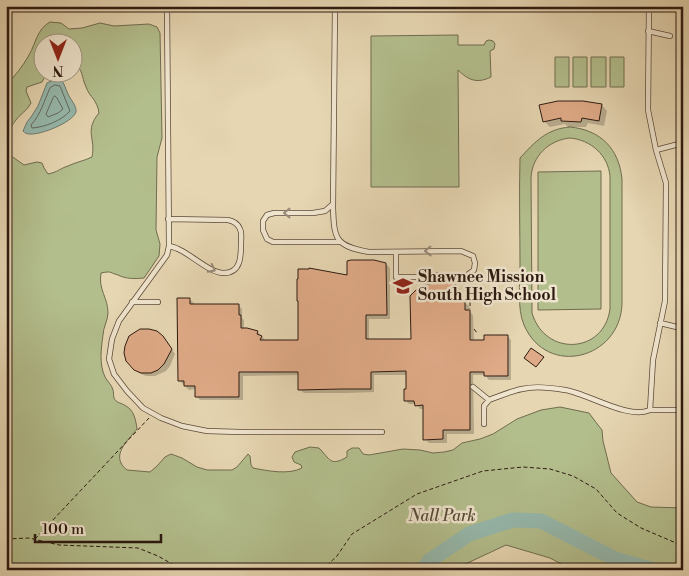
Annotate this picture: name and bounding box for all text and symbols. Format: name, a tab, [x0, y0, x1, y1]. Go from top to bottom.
north arrow	[32, 32, 82, 82]
text: N	[52, 61, 64, 79]
one-way arrow	[283, 208, 290, 218]
one-way arrow	[424, 246, 432, 256]
one-way arrow	[207, 263, 216, 273]
place label: Shawnee Mission South High School	[418, 267, 557, 305]
school or university icon: Shawnee Mission South High School	[392, 275, 414, 297]
park label: Nall Park	[407, 506, 476, 526]
scale bar	[35, 511, 161, 543]
text: 100 m	[42, 520, 84, 539]

